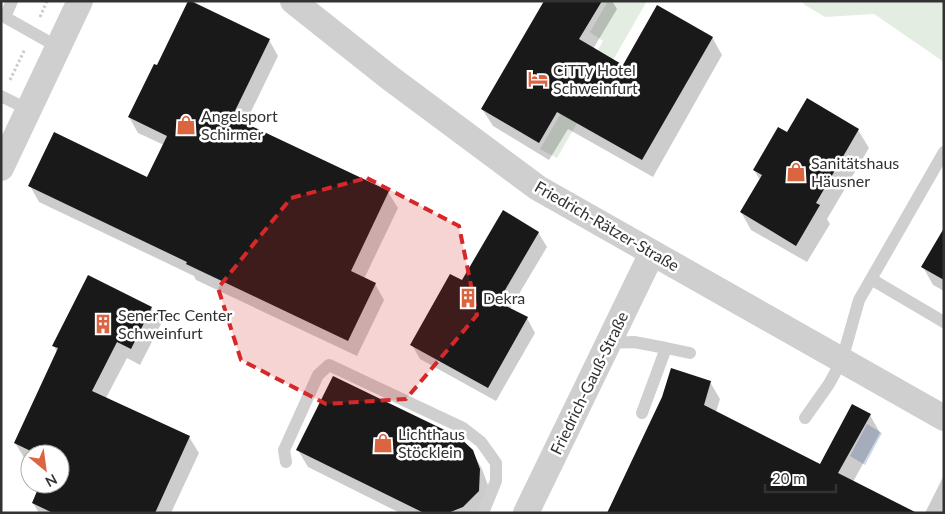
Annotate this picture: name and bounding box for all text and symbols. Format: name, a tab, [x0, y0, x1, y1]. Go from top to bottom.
place label: CiTTy Hotel Schweinfurt	[553, 60, 638, 97]
hotel icon: CiTTy Hotel Schweinfurt	[527, 68, 549, 90]
place label: Angelsport Schirmer	[201, 106, 278, 143]
shop icon: Angelsport Schirmer	[175, 114, 197, 136]
place label: Sanitätshaus Häusner	[811, 153, 899, 190]
shop icon: Sanitätshaus Häusner	[785, 161, 807, 183]
street label: Friedrich-Rätzer-Straße	[532, 176, 683, 275]
building icon: Dekra	[457, 287, 479, 309]
place label: Dekra	[483, 288, 525, 307]
place label: SenerTec Center Schweinfurt	[118, 305, 233, 342]
street label: Friedrich-Gauß-Straße	[546, 308, 631, 457]
building icon: SenerTec Center Schweinfurt	[92, 313, 114, 335]
place label: Lichthaus Stöcklein	[398, 424, 465, 461]
shop icon: Lichthaus Stöcklein	[372, 432, 394, 454]
north arrow	[20, 444, 70, 494]
scale bar	[765, 462, 836, 494]
text: 20 m	[772, 469, 806, 487]
text: N	[43, 471, 60, 491]

